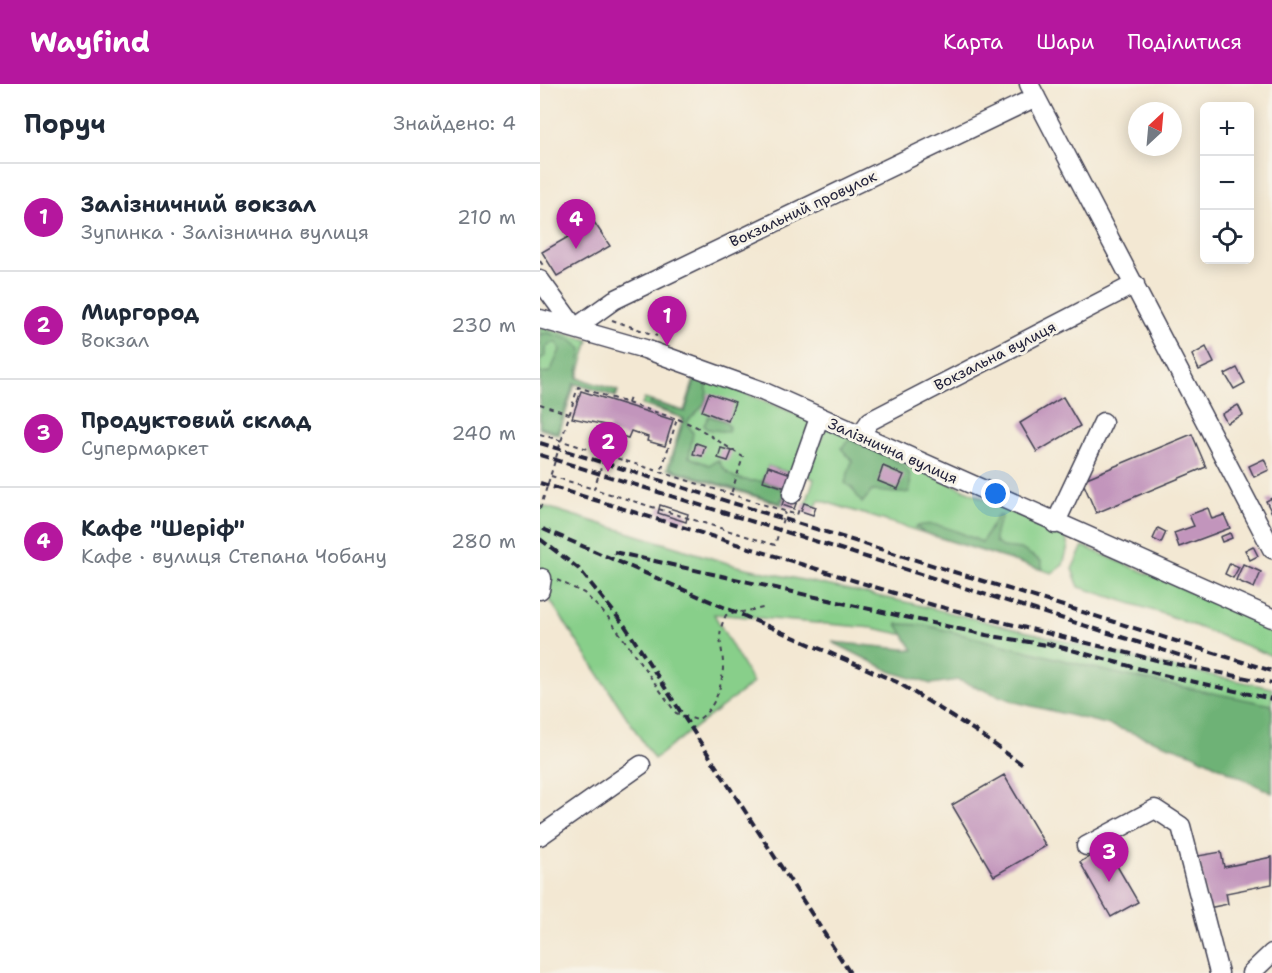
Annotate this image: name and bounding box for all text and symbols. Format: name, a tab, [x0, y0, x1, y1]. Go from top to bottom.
text: Wayfind	[30, 23, 150, 61]
text: Карта	[943, 28, 1003, 56]
text: Шари	[1036, 28, 1094, 56]
text: Поділитися	[1127, 28, 1242, 56]
north arrow	[1128, 102, 1182, 156]
map controls	[1200, 102, 1254, 264]
button: +	[1200, 102, 1254, 156]
text: Поруч	[24, 106, 106, 141]
text: Знайдено: 4	[393, 110, 516, 136]
button: −	[1200, 156, 1254, 210]
street label: Вокзальний провулок	[726, 166, 880, 252]
text: Залізничний вокзал	[81, 190, 316, 219]
pin: 4	[556, 200, 596, 249]
text: 1	[39, 204, 48, 230]
text: 210 m	[457, 204, 516, 230]
button: locate	[1200, 210, 1254, 264]
text: Зупинка · Залізнична вулиця	[81, 219, 369, 245]
pin: 1	[648, 296, 686, 346]
text: Миргород	[81, 298, 199, 327]
text: 2	[37, 312, 51, 338]
text: 230 m	[451, 312, 516, 338]
street label: Вокзальна вулиця	[931, 317, 1059, 395]
text: Вокзал	[81, 327, 149, 353]
text: Продуктовий склад	[81, 406, 311, 435]
street label: Залізнична вулиця	[825, 413, 961, 489]
text: 3	[37, 420, 51, 446]
text: 240 m	[451, 420, 516, 446]
pin: 2	[588, 422, 628, 472]
text: Супермаркет	[81, 435, 208, 461]
your location	[981, 479, 1010, 508]
text: Кафе "Шеріф"	[81, 514, 245, 543]
text: 4	[37, 528, 51, 554]
text: 280 m	[451, 528, 516, 554]
text: Кафе · вулиця Степана Чобану	[81, 543, 387, 569]
pin: 3	[1090, 832, 1128, 882]

